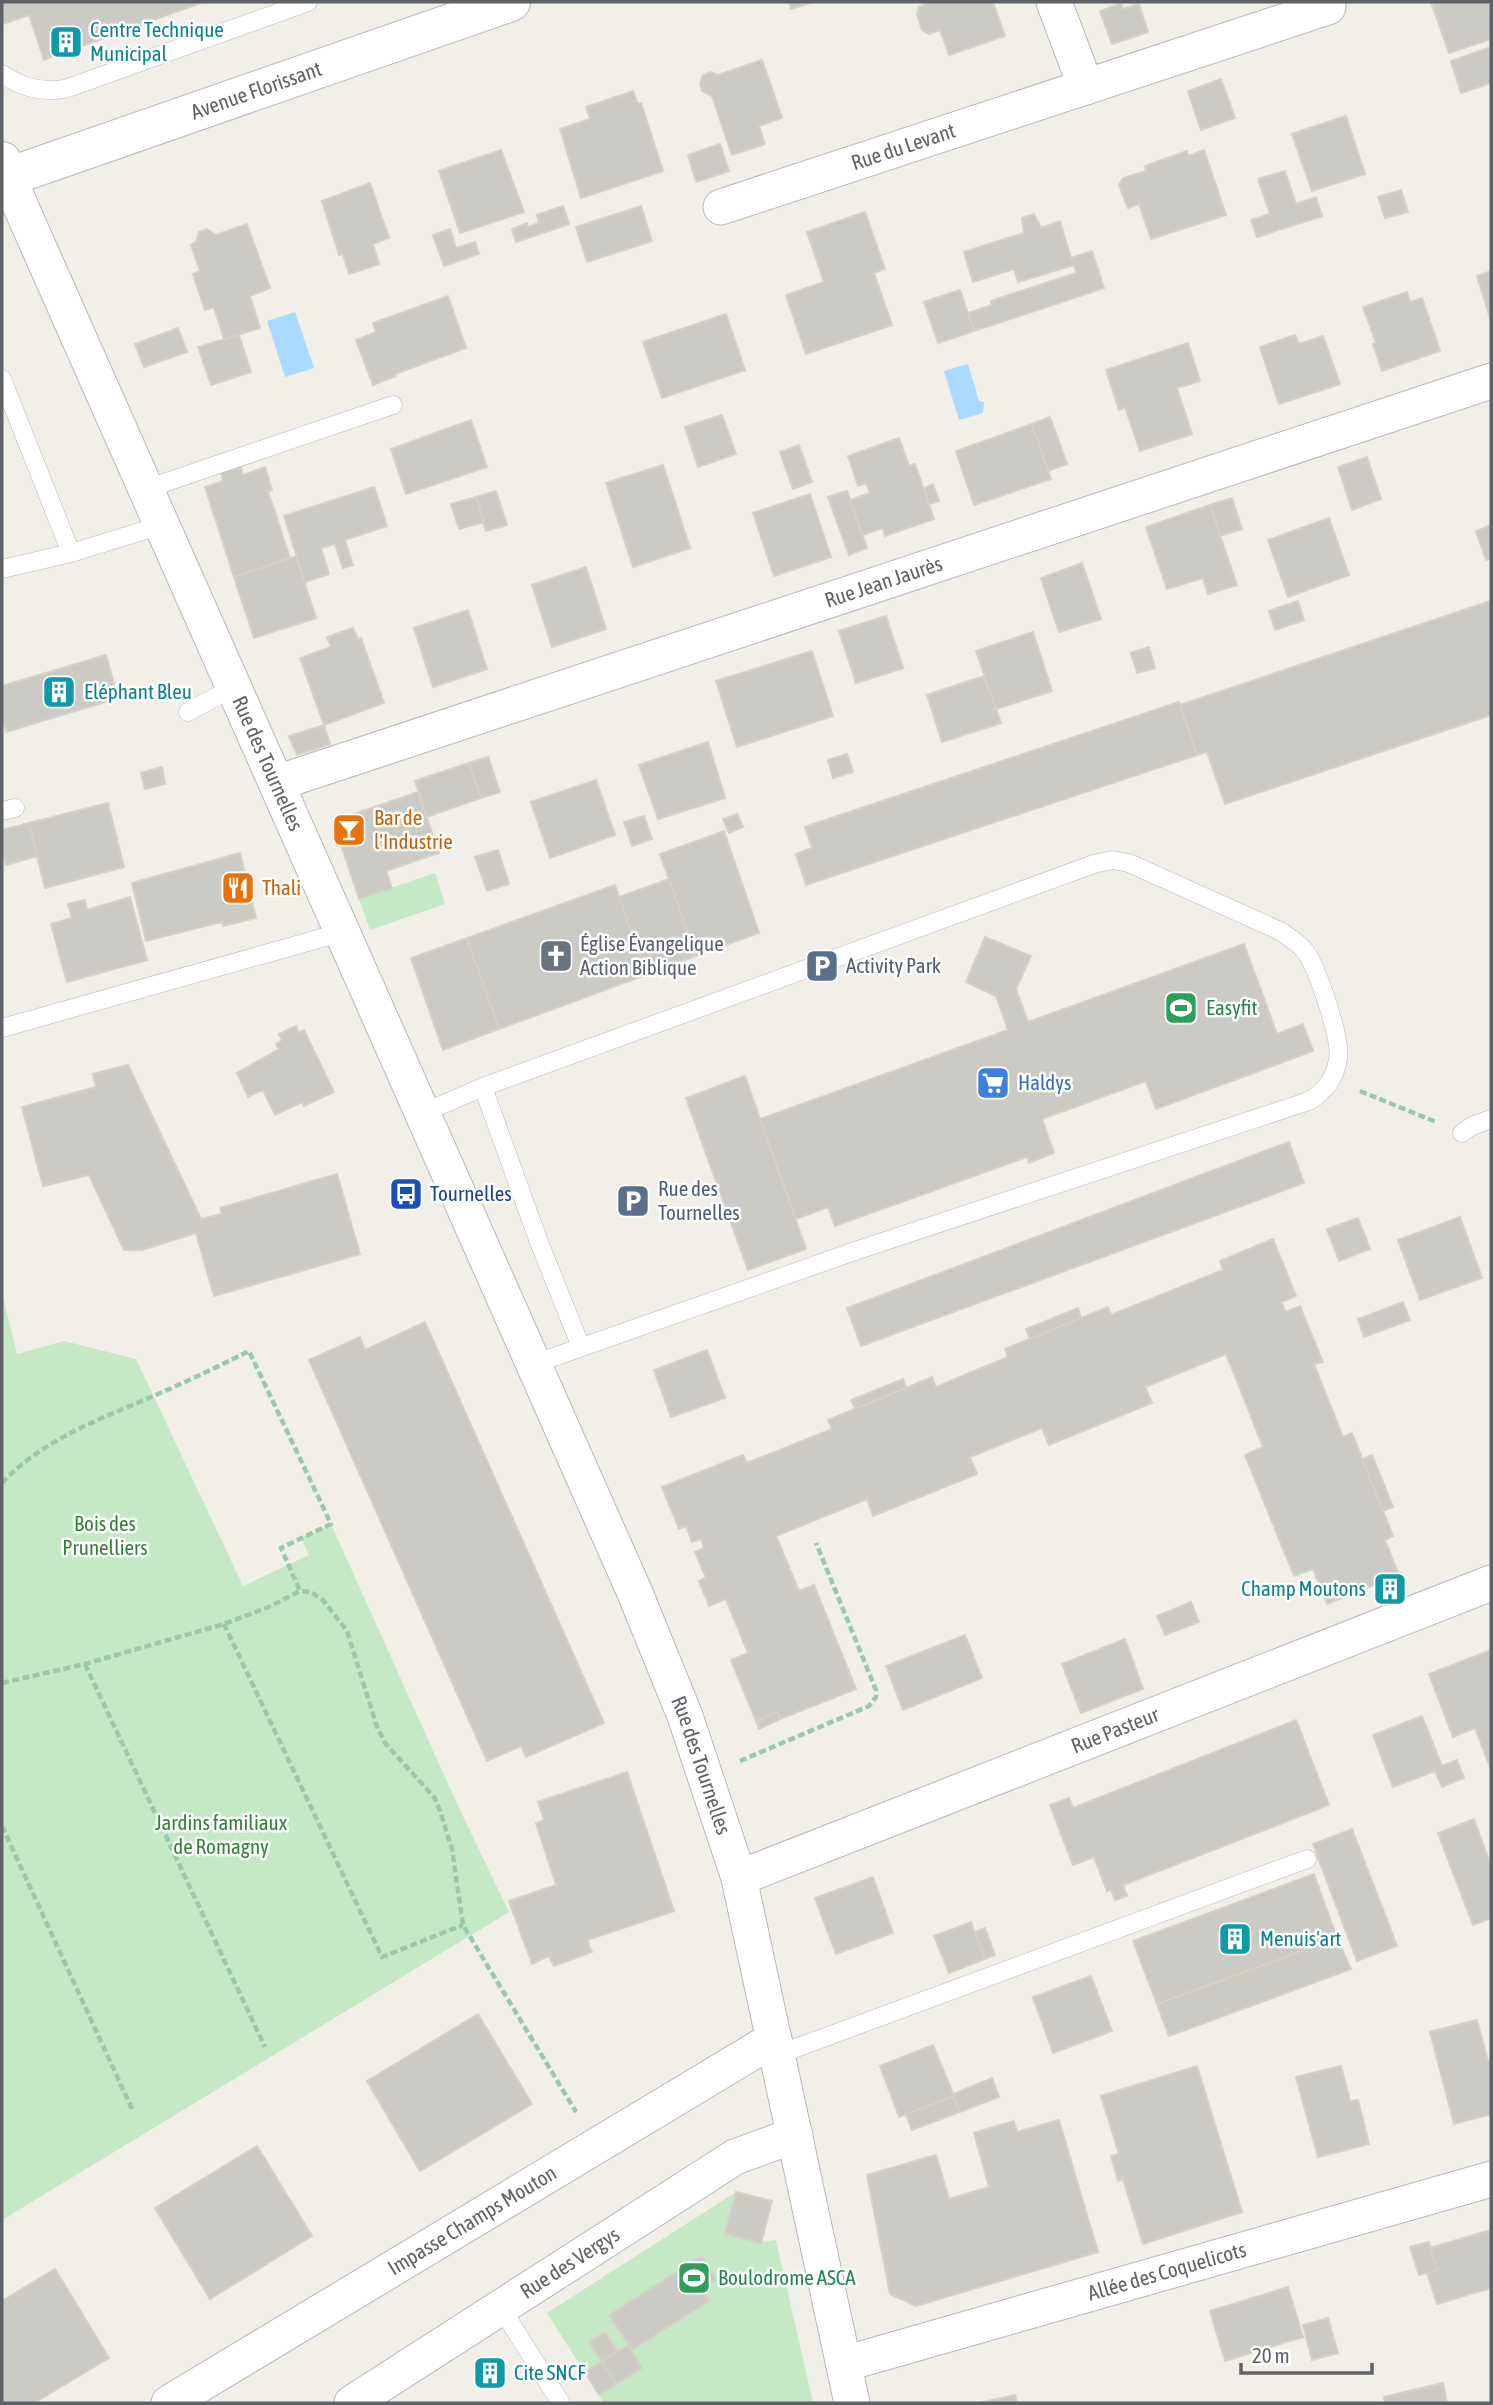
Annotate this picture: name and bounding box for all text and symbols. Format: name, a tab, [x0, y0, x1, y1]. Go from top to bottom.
place label: Centre Technique Municipal	[90, 17, 224, 65]
building icon: Centre Technique Municipal	[47, 23, 85, 61]
street label: Avenue Florissant	[187, 56, 324, 123]
street label: Rue du Levant	[848, 118, 958, 174]
street label: Rue Jean Jaurès	[822, 551, 945, 612]
building icon: Eléphant Bleu	[40, 673, 78, 711]
place label: Eléphant Bleu	[84, 679, 192, 703]
street label: Rue des Tournelles	[228, 692, 309, 834]
place label: Bar de l'Industrie	[374, 805, 453, 853]
bar icon: Bar de l'Industrie	[330, 811, 368, 849]
restaurant icon: Thali	[219, 869, 257, 907]
place label: Thali	[262, 875, 301, 899]
place label: Église Évangelique Action Biblique	[580, 931, 724, 979]
church icon: Église Évangelique Action Biblique	[537, 937, 575, 975]
parking icon: Activity Park	[803, 947, 841, 985]
place label: Activity Park	[846, 953, 941, 977]
sports icon: Easyfit	[1162, 989, 1200, 1027]
place label: Easyfit	[1206, 995, 1257, 1019]
supermarket icon: Haldys	[974, 1064, 1012, 1102]
place label: Haldys	[1018, 1070, 1071, 1094]
bus stop icon: Tournelles	[387, 1175, 425, 1213]
place label: Rue des Tournelles	[658, 1176, 740, 1224]
place label: Tournelles	[430, 1181, 512, 1205]
parking icon: Rue des Tournelles	[614, 1182, 652, 1220]
park label: Bois des Prunelliers	[62, 1511, 148, 1559]
building icon: Champ Moutons	[1371, 1570, 1409, 1608]
place label: Champ Moutons	[1241, 1576, 1366, 1600]
street label: Rue des Tournelles	[667, 1692, 737, 1837]
street label: Rue Pasteur	[1068, 1701, 1163, 1757]
park label: Jardins familiaux de Romagny	[155, 1810, 288, 1858]
building icon: Menuis'art	[1216, 1920, 1254, 1958]
place label: Menuis'art	[1260, 1926, 1341, 1950]
street label: Impasse Champs Mouton	[383, 2160, 560, 2280]
street label: Rue des Vergys	[515, 2222, 623, 2303]
street label: Allée des Coquelicots	[1085, 2237, 1249, 2305]
sports icon: Boulodrome ASCA	[675, 2259, 713, 2297]
place label: Boulodrome ASCA	[718, 2265, 856, 2289]
scale bar	[1241, 2332, 1372, 2376]
text: 20 m	[1252, 2343, 1290, 2367]
building icon: Cite SNCF	[471, 2354, 509, 2392]
place label: Cite SNCF	[514, 2360, 586, 2384]

